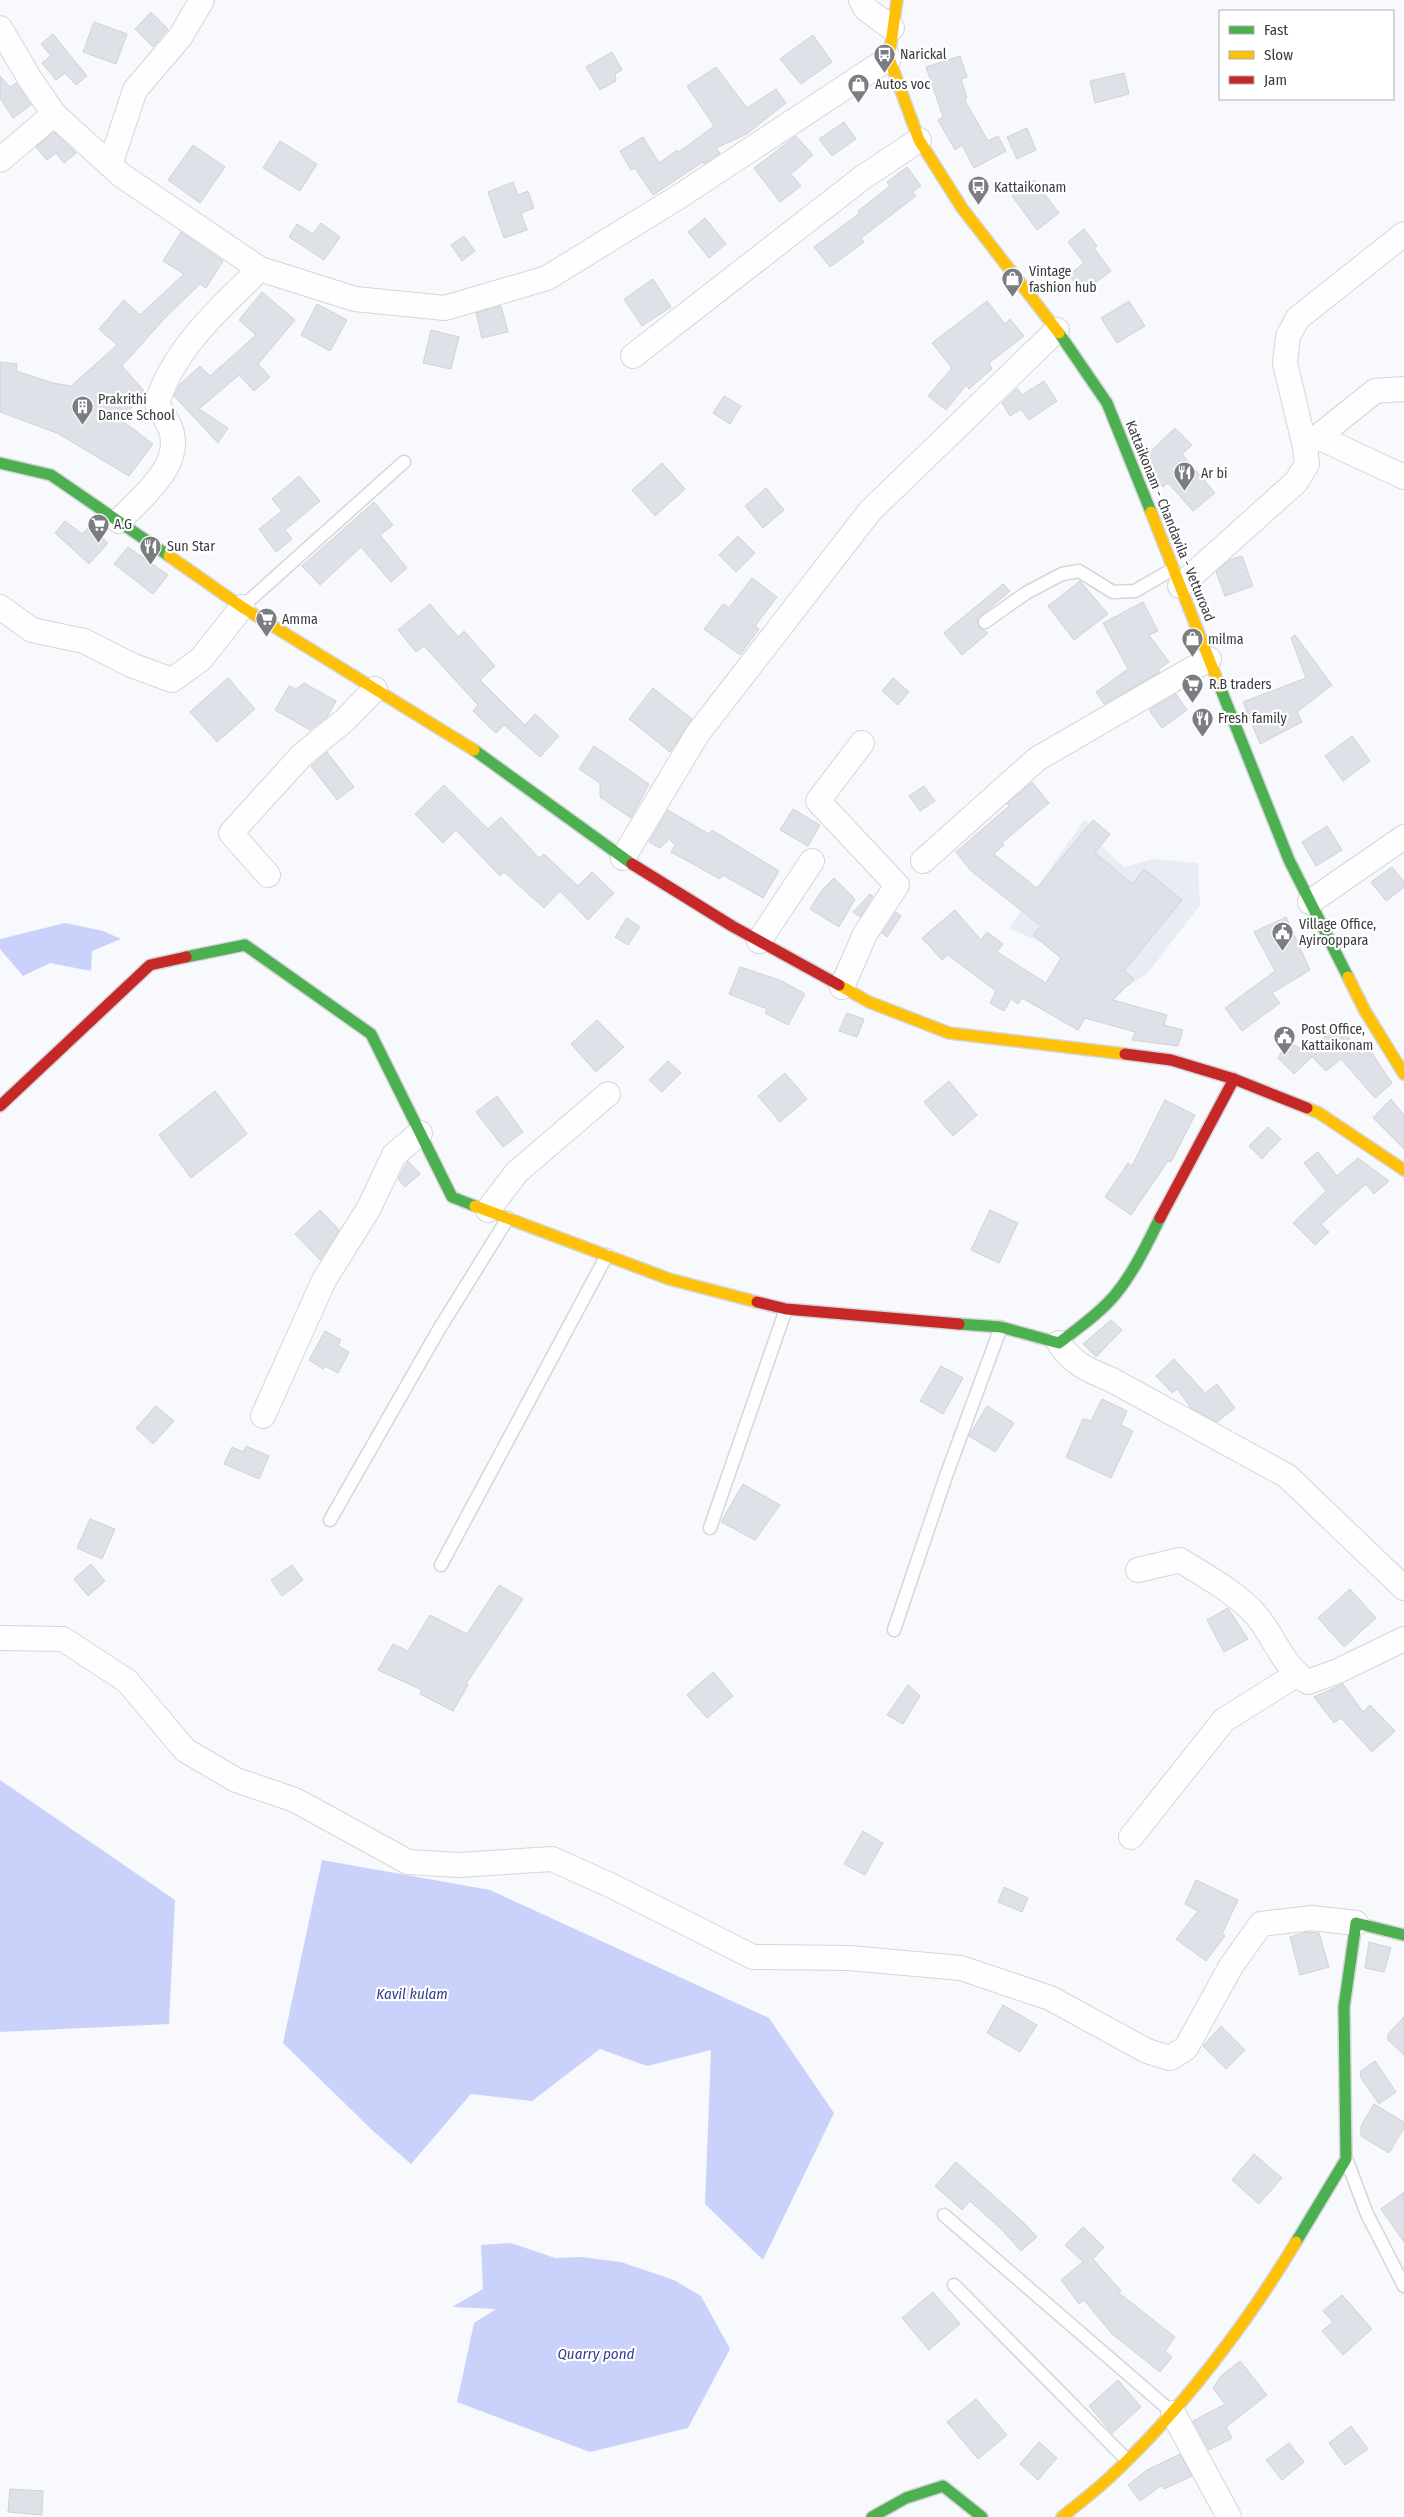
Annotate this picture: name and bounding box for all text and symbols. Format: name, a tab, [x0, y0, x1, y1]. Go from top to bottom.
legend	[1219, 10, 1394, 100]
text: Fast	[1264, 21, 1288, 39]
bus stop icon: Narickal	[872, 42, 896, 73]
place label: Narickal	[900, 46, 947, 63]
text: Slow	[1264, 46, 1293, 64]
text: Jam	[1264, 71, 1287, 89]
shop icon: Autos voc	[847, 72, 871, 103]
place label: Autos voc	[875, 76, 930, 93]
bus stop icon: Kattaikonam	[966, 175, 990, 206]
place label: Kattaikonam	[994, 179, 1066, 196]
place label: Vintage fashion hub	[1029, 263, 1097, 296]
shop icon: Vintage fashion hub	[1001, 267, 1025, 298]
place label: Prakrithi Dance School	[98, 391, 175, 424]
building icon: Prakrithi Dance School	[70, 395, 94, 426]
street label: Kattaikonam - Chandavila - Vetturoad	[1122, 418, 1218, 624]
restaurant icon: Ar bi	[1173, 461, 1197, 492]
place label: Ar bi	[1201, 465, 1228, 482]
supermarket icon: A.G	[86, 512, 110, 543]
place label: A.G	[114, 516, 132, 533]
restaurant icon: Sun Star	[139, 534, 163, 565]
place label: Sun Star	[167, 538, 215, 555]
supermarket icon: Amma	[254, 607, 278, 638]
place label: Amma	[282, 611, 318, 628]
shop icon: milma	[1180, 627, 1204, 658]
place label: milma	[1208, 631, 1244, 648]
supermarket icon: R.B traders	[1181, 672, 1205, 703]
place label: R.B traders	[1209, 676, 1272, 693]
restaurant icon: Fresh family	[1190, 706, 1214, 737]
place label: Fresh family	[1218, 710, 1287, 727]
place label: Village Office, Ayirooppara	[1299, 916, 1376, 949]
public building icon: Village Office, Ayirooppara	[1271, 920, 1295, 951]
place label: Post Office, Kattaikonam	[1301, 1021, 1373, 1054]
public building icon: Post Office, Kattaikonam	[1273, 1025, 1297, 1056]
water label: Kavil kulam	[376, 1985, 448, 2003]
water label: Quarry pond	[558, 2345, 635, 2363]

